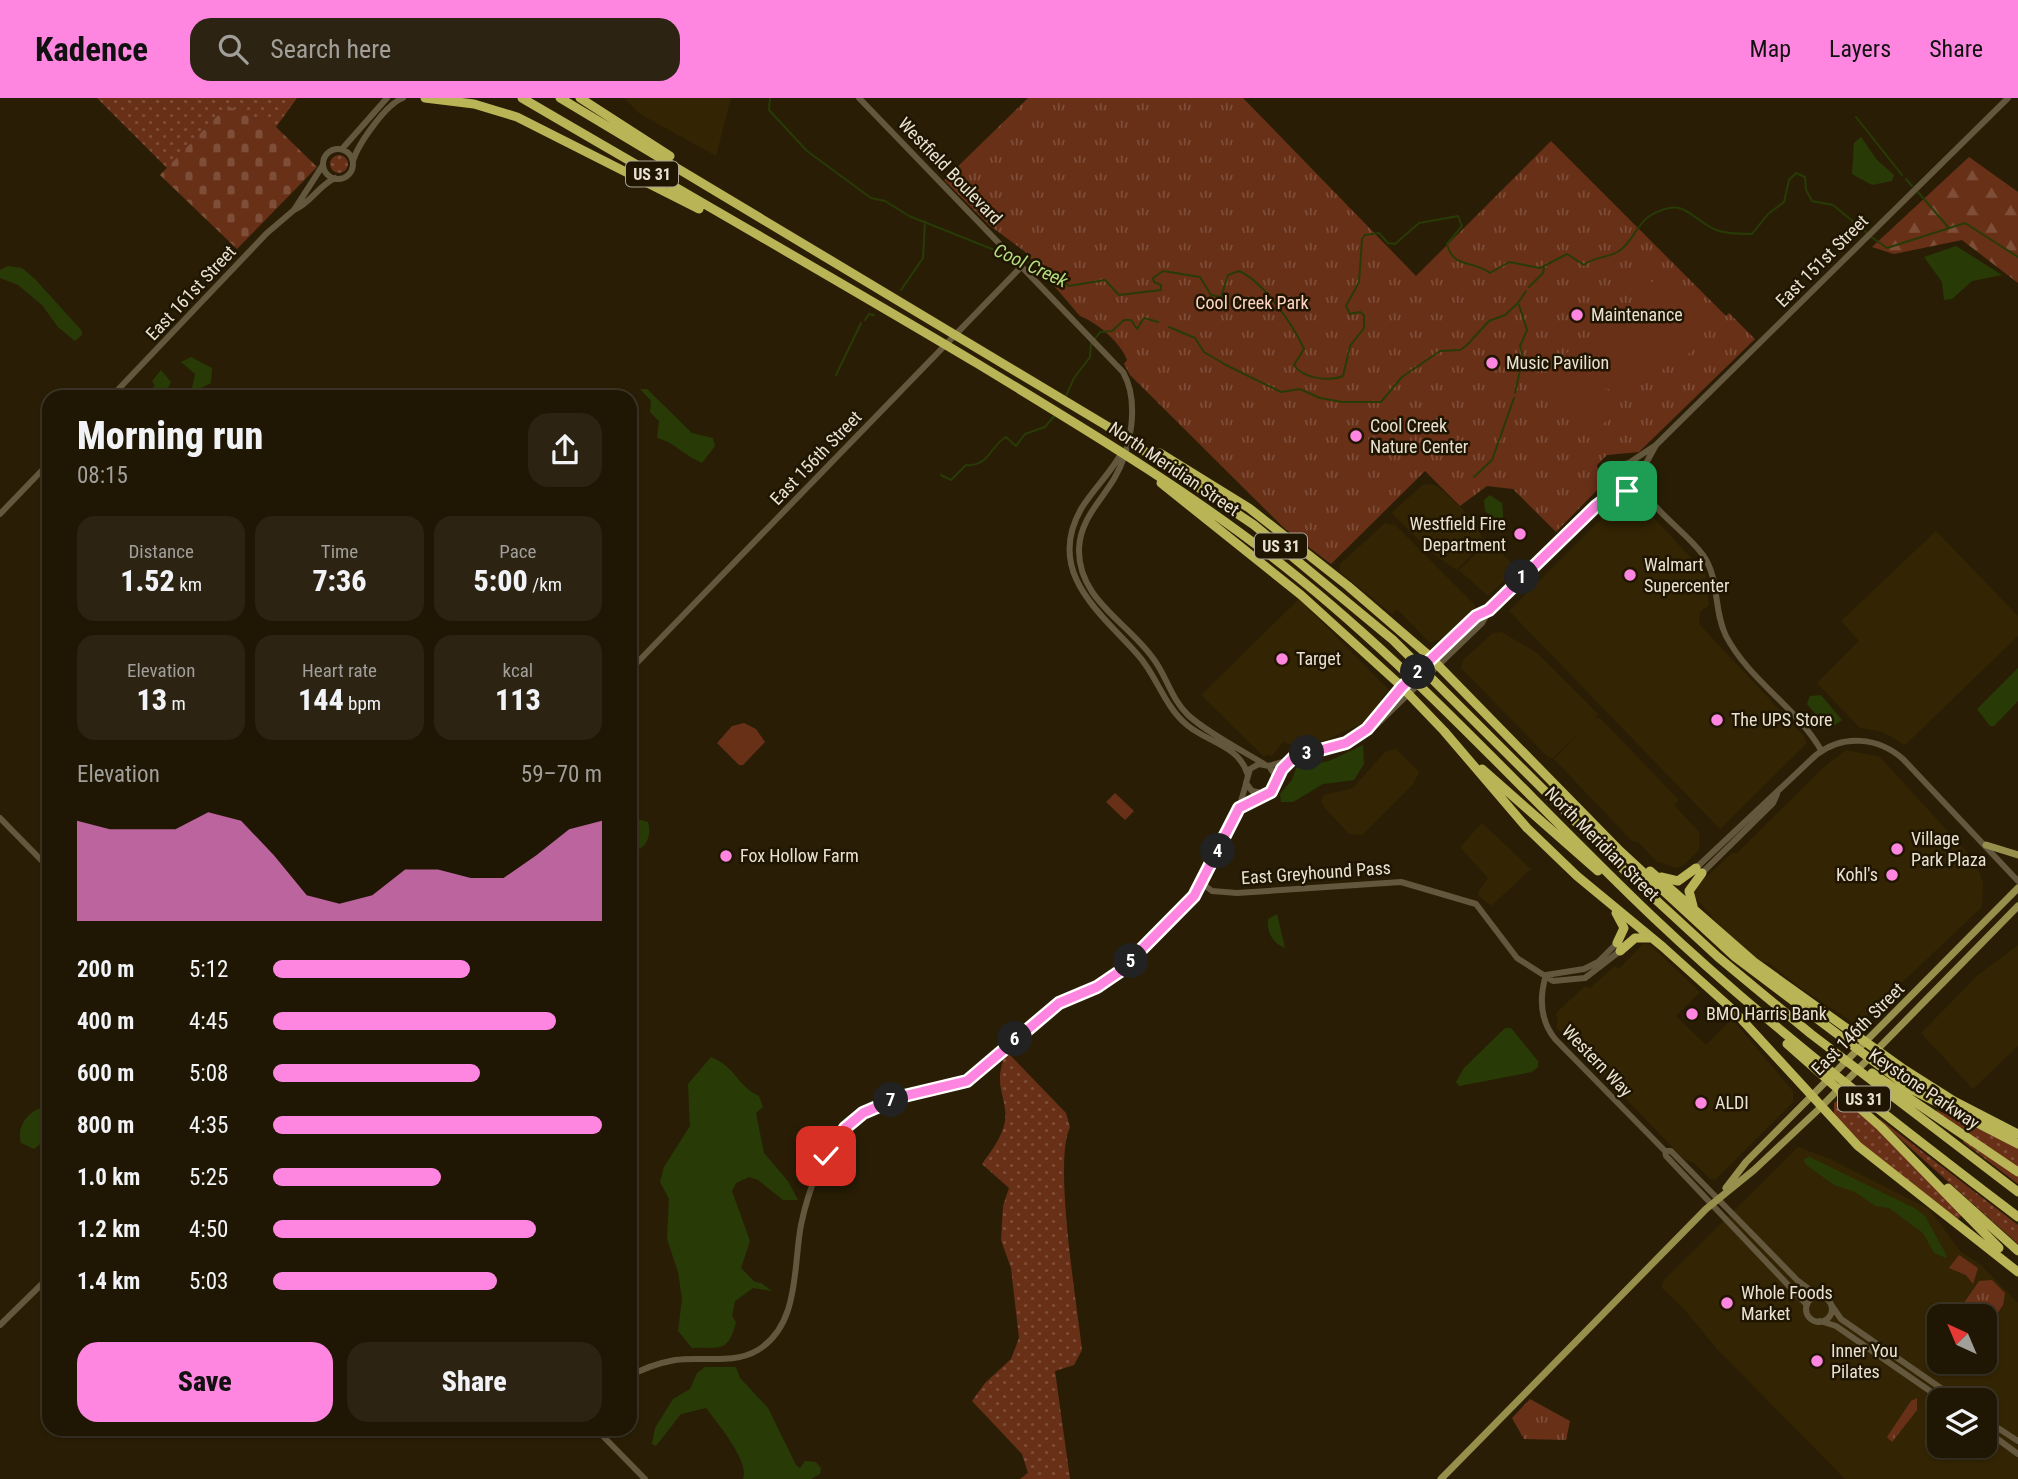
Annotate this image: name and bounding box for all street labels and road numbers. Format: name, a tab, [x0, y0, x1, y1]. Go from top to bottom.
street label: Westfield Boulevard	[894, 113, 1007, 228]
road number: US 31	[626, 162, 678, 186]
street label: East 151st Street	[1771, 210, 1872, 311]
street label: East 161st Street	[141, 241, 240, 344]
street label: East 156th Street	[766, 406, 866, 509]
street label: North Meridian Street	[1105, 417, 1243, 520]
road number: US 31	[1255, 534, 1307, 559]
street label: North Meridian Street	[1541, 782, 1664, 905]
street label: East Greyhound Pass	[1240, 857, 1392, 888]
street label: East 146th Street	[1807, 978, 1908, 1079]
street label: Western Way	[1558, 1020, 1637, 1101]
street label: Keystone Parkway	[1865, 1044, 1984, 1134]
road number: US 31	[1838, 1086, 1890, 1112]

